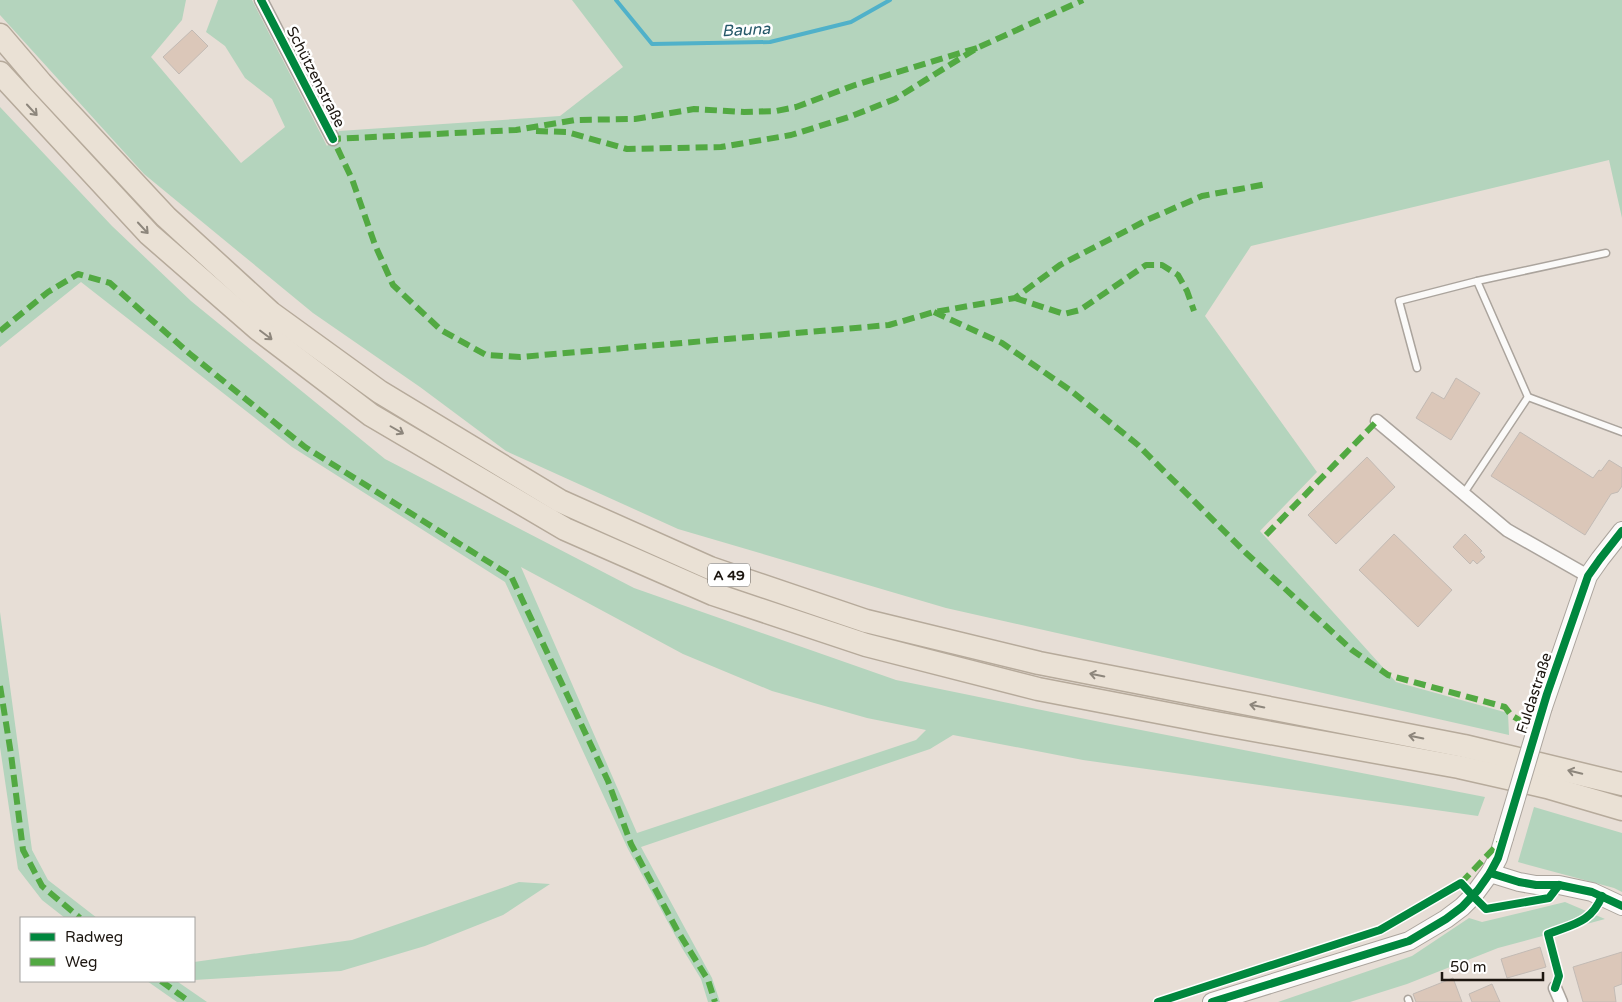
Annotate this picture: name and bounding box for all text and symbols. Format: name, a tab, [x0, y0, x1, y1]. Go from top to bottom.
water label: Bauna	[721, 19, 772, 41]
street label: Schützenstraße	[283, 23, 349, 131]
one-way arrow	[26, 103, 38, 116]
one-way arrow	[137, 222, 149, 235]
one-way arrow	[259, 330, 273, 340]
one-way arrow	[390, 426, 404, 436]
road number: A 49	[708, 564, 750, 586]
street label: Fuldastraße	[1512, 650, 1556, 736]
one-way arrow	[1090, 669, 1106, 679]
one-way arrow	[1249, 700, 1265, 710]
one-way arrow	[1409, 731, 1425, 741]
one-way arrow	[1567, 767, 1583, 776]
legend	[20, 917, 195, 982]
text: Radweg	[65, 928, 123, 946]
scale bar	[1442, 950, 1543, 982]
text: Weg	[65, 953, 97, 971]
text: 50 m	[1450, 958, 1487, 976]

